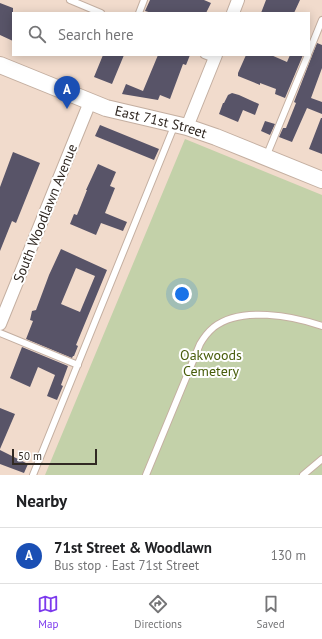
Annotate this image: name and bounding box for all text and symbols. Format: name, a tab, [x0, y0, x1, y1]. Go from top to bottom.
search box	[12, 12, 310, 56]
icon: search	[26, 23, 48, 45]
text: Search here	[58, 25, 134, 44]
pin: A	[54, 76, 80, 109]
street label: East 71st Street	[113, 101, 210, 142]
street label: South Woodlawn Avenue	[9, 141, 81, 285]
your location	[172, 284, 192, 304]
park label: Oakwoods Cemetery	[180, 346, 242, 380]
scale bar	[12, 447, 97, 466]
text: 50 m	[18, 449, 42, 463]
text: Nearby	[16, 490, 67, 512]
text: 71st Street & Woodlawn	[54, 538, 212, 557]
text: A	[25, 547, 33, 564]
text: 130 m	[271, 547, 306, 564]
text: Bus stop · East 71st Street	[54, 557, 199, 574]
tab: Map	[37, 593, 59, 631]
tab: Directions	[134, 593, 182, 631]
tab: Saved	[257, 593, 285, 631]

